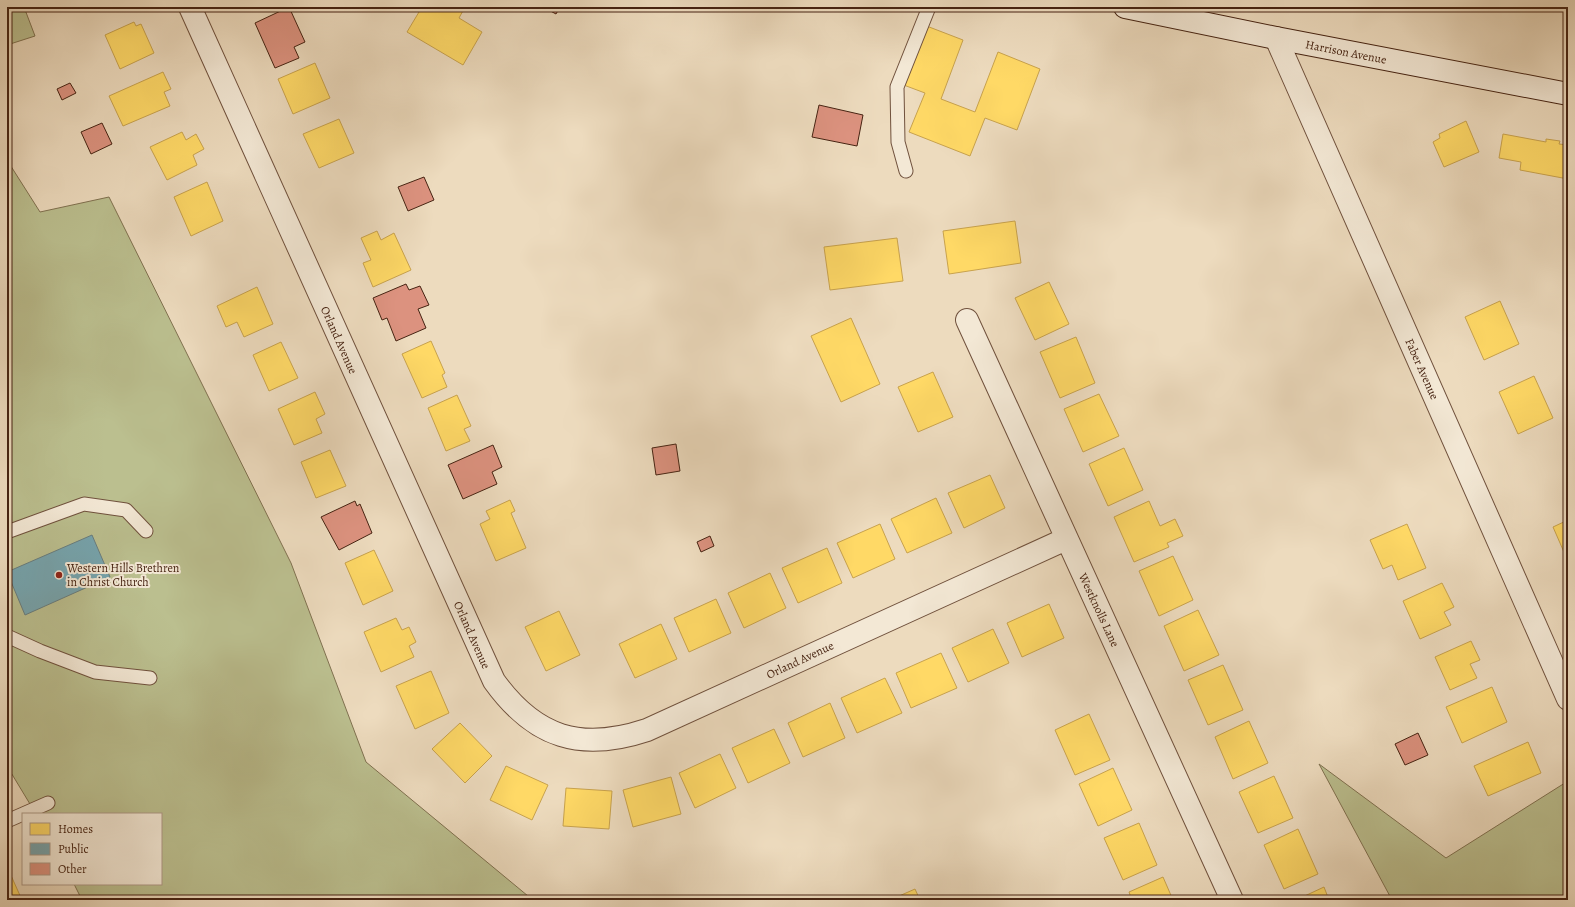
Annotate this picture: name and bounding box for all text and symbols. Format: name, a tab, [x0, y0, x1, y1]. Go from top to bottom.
street label: Harrison Avenue	[1304, 36, 1388, 68]
street label: Orland Avenue	[317, 304, 361, 376]
street label: Faber Avenue	[1401, 336, 1443, 402]
place label: Western Hills Brethren in Christ Church	[66, 560, 180, 590]
marker: Western Hills Brethren in Christ Church	[54, 570, 64, 580]
street label: Westknolls Lane	[1074, 570, 1123, 649]
street label: Orland Avenue	[450, 599, 494, 671]
street label: Orland Avenue	[764, 637, 836, 683]
legend	[22, 813, 162, 885]
text: Homes	[58, 821, 93, 837]
text: Public	[58, 841, 89, 857]
text: Other	[58, 861, 87, 877]

